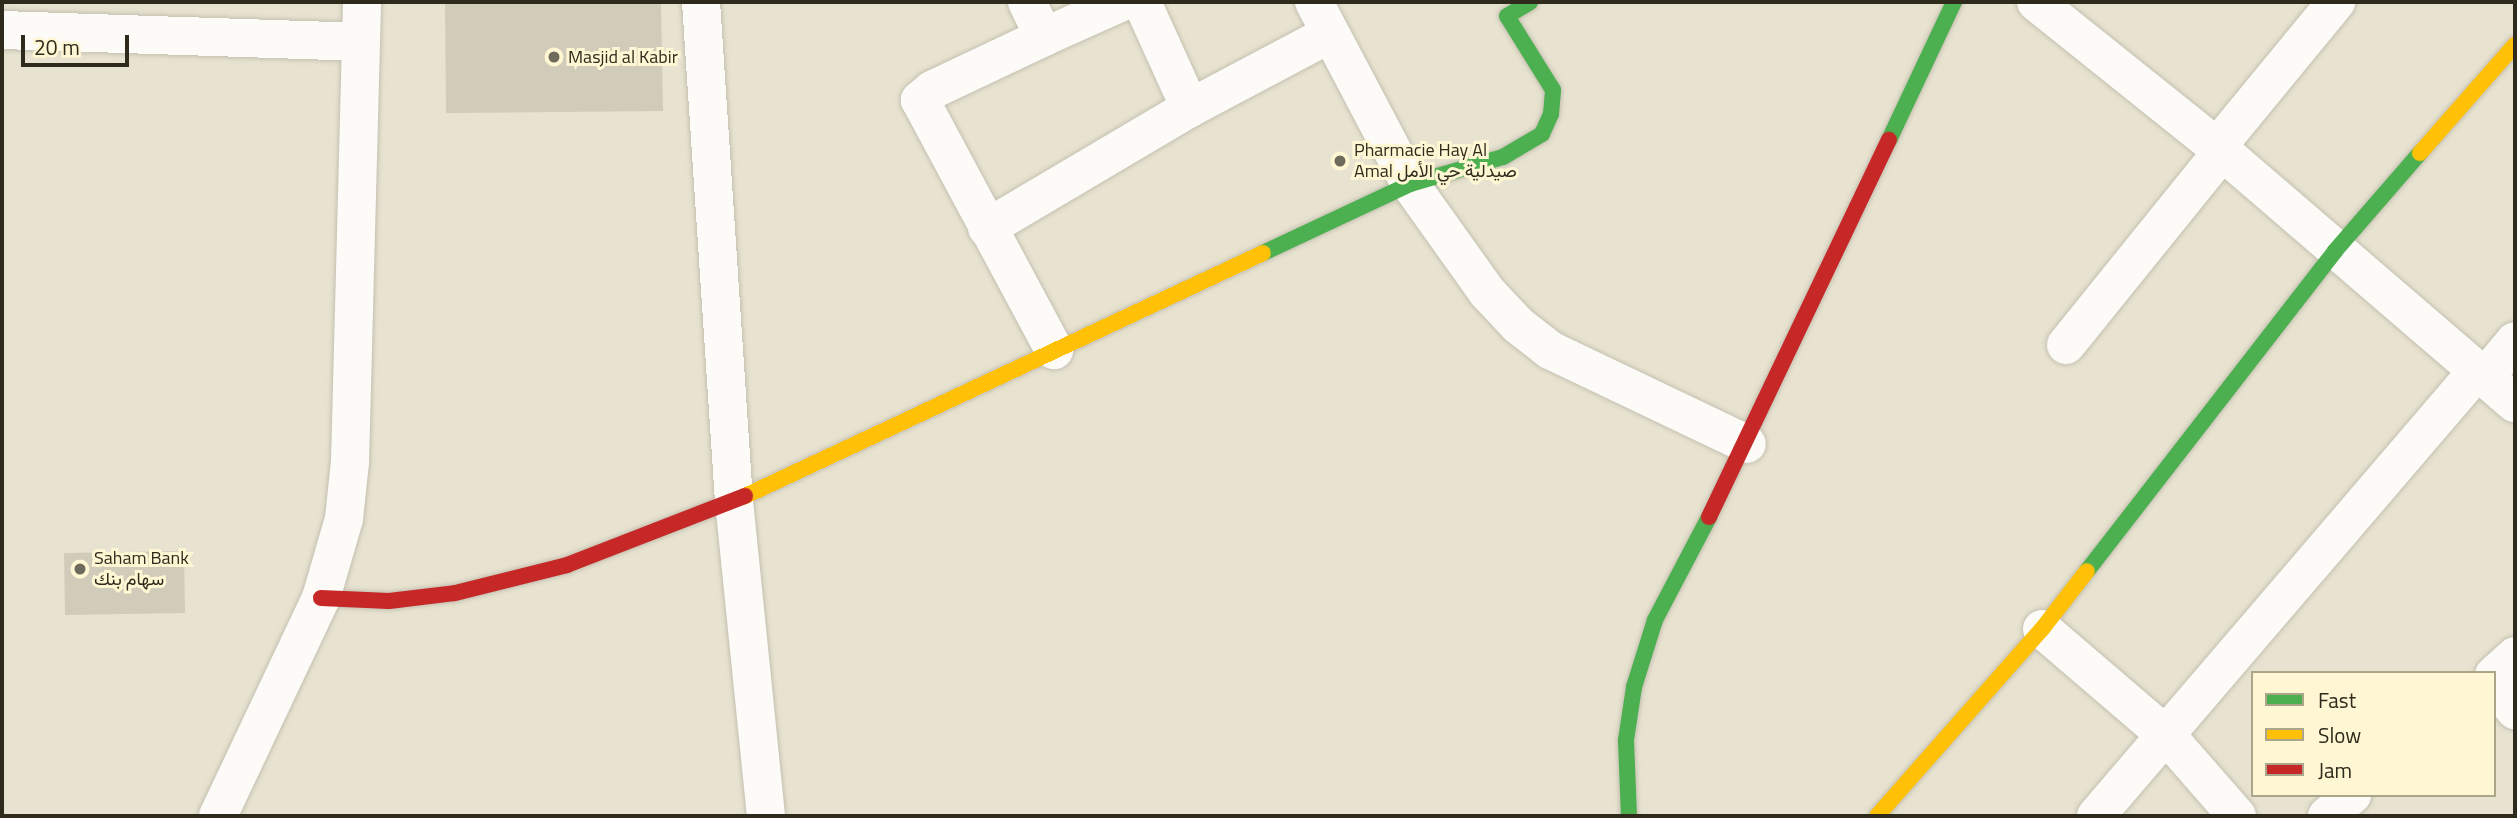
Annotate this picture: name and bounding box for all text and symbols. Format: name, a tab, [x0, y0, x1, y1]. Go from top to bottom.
scale bar	[24, 21, 133, 65]
text: 20 m	[34, 31, 80, 63]
place label: Masjid al Kabir	[568, 46, 678, 68]
marker: Masjid al Kabir	[546, 49, 562, 65]
place label: Pharmacie Hay Al Amal صيدلية حي الأمل	[1354, 140, 1517, 182]
marker: Pharmacie Hay Al Amal صيدلية حي الأمل	[1332, 153, 1348, 169]
place label: Saham Bank سهام بنك	[94, 548, 189, 590]
marker: Saham Bank سهام بنك	[72, 561, 88, 577]
legend	[2251, 671, 2496, 797]
text: Fast	[2318, 684, 2356, 716]
text: Slow	[2318, 719, 2361, 751]
text: Jam	[2318, 754, 2352, 786]

